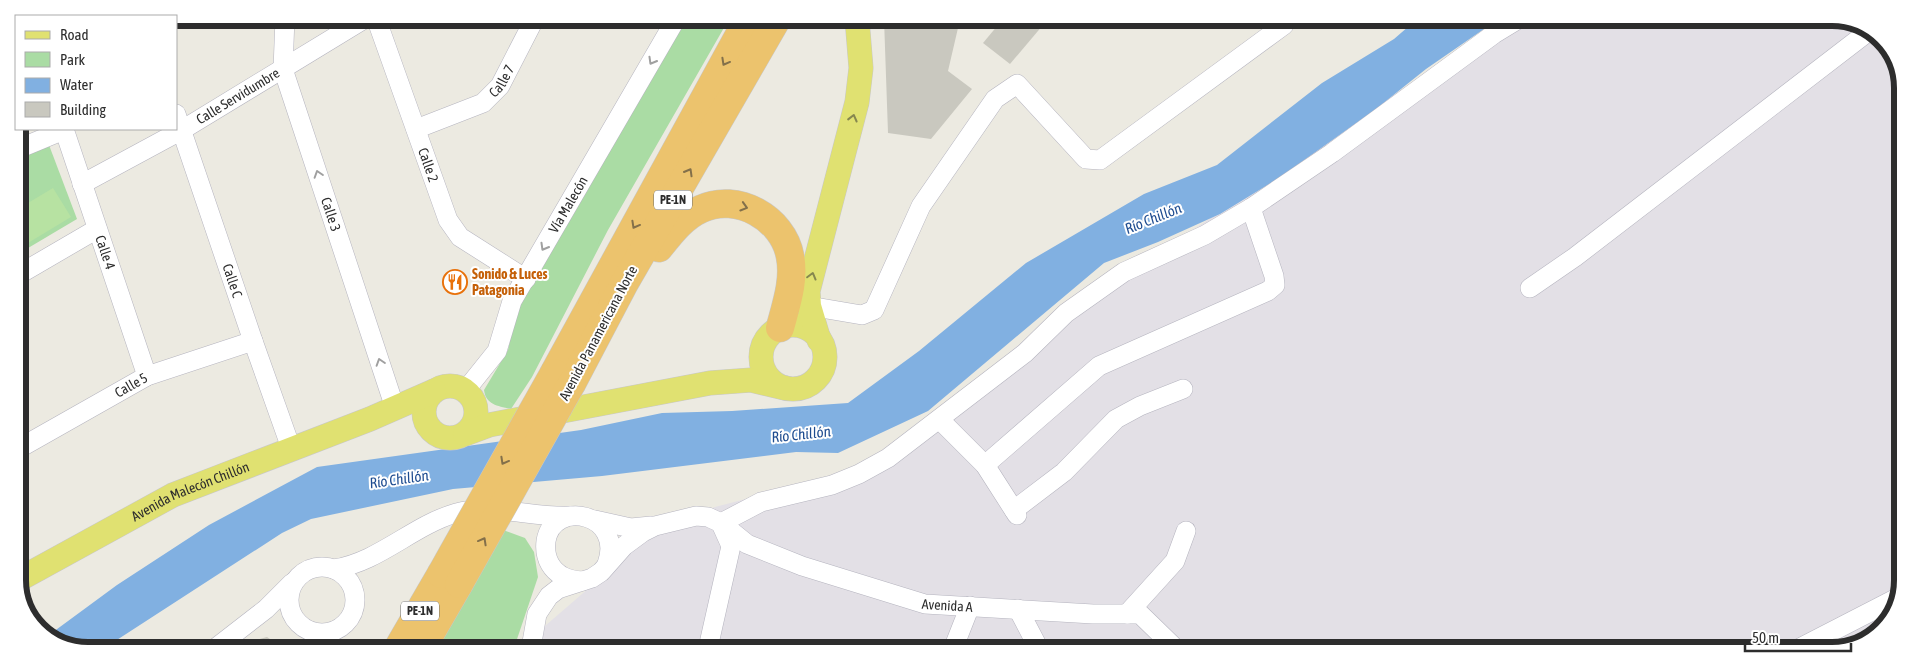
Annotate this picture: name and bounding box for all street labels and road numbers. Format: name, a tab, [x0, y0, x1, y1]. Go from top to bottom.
street label: Calle 7	[486, 62, 517, 100]
street label: Calle Servidumbre	[193, 65, 282, 127]
street label: Calle 2	[415, 146, 442, 184]
street label: Vía Malecón	[545, 173, 591, 236]
road number: PE-1N	[654, 190, 692, 210]
street label: Calle 3	[318, 195, 344, 233]
street label: Calle 4	[92, 233, 119, 272]
street label: Calle C	[219, 262, 246, 300]
street label: Avenida Panamericana Norte	[556, 263, 640, 403]
street label: Calle 5	[112, 369, 150, 401]
street label: Avenida Malecón Chillón	[128, 458, 251, 524]
street label: Avenida A	[921, 596, 973, 615]
road number: PE-1N	[401, 602, 439, 620]

